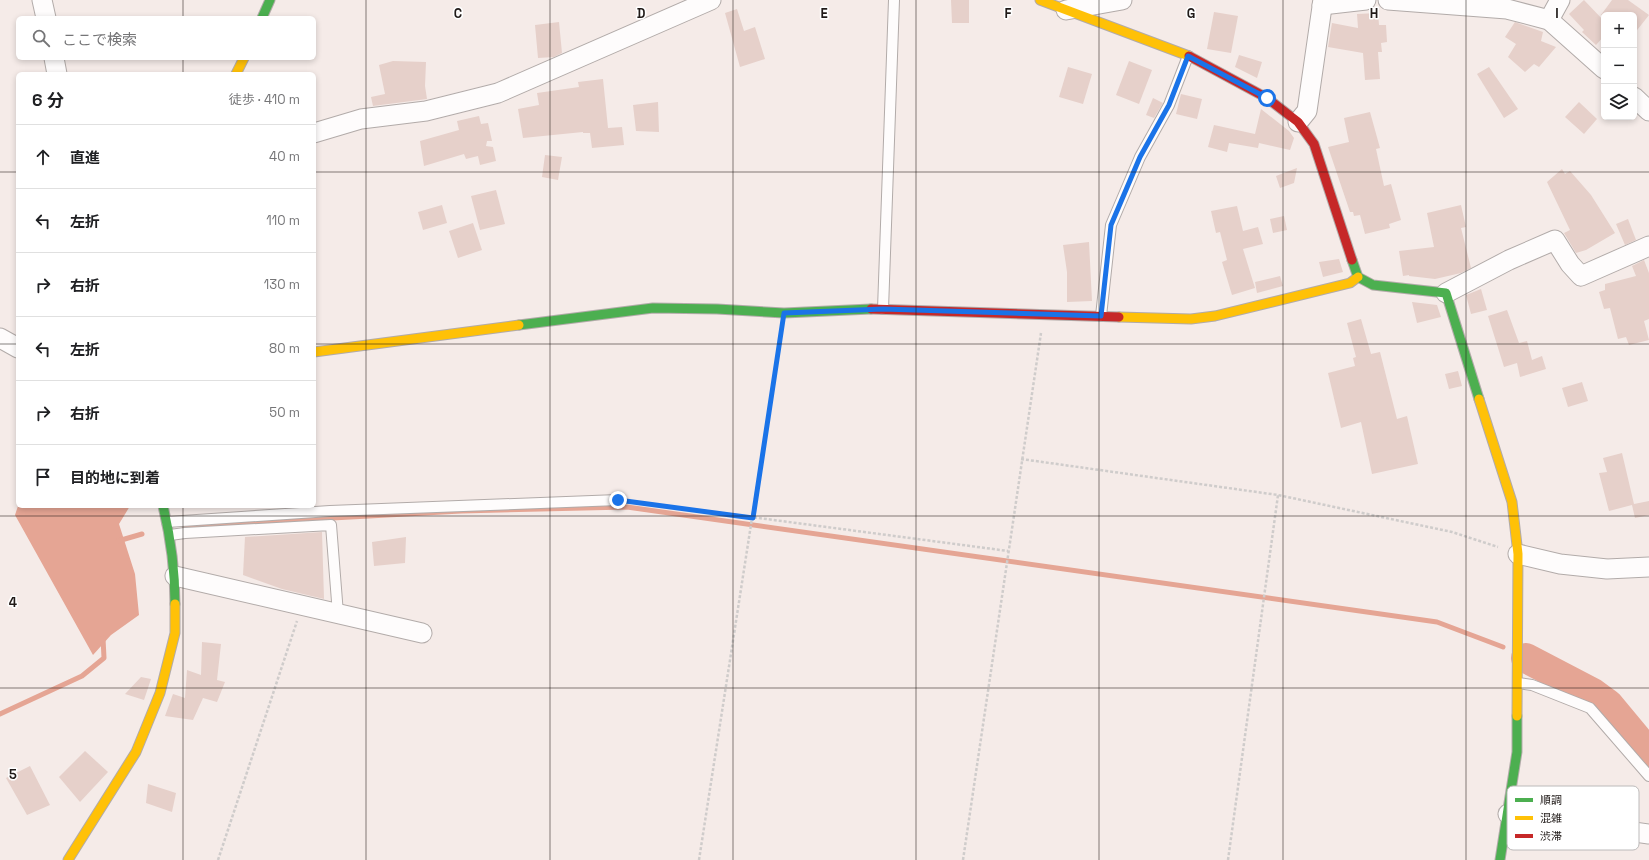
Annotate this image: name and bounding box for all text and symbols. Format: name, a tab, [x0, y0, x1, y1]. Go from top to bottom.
text: C	[454, 5, 462, 22]
text: D	[637, 5, 646, 22]
text: E	[820, 5, 828, 22]
text: F	[1005, 5, 1012, 22]
text: G	[1187, 5, 1195, 22]
text: H	[1370, 5, 1378, 22]
text: I	[1555, 5, 1559, 22]
map controls	[1601, 12, 1637, 120]
button: +	[1601, 12, 1637, 48]
search box	[16, 16, 316, 60]
icon: search	[30, 27, 52, 49]
text: ここで検索	[62, 30, 137, 49]
button: −	[1601, 48, 1637, 84]
button: layers	[1601, 84, 1637, 120]
text: 6 分	[32, 89, 64, 111]
route start	[1258, 89, 1276, 107]
text: 徒歩 · 410 m	[229, 91, 300, 108]
icon: ahead	[32, 146, 54, 168]
text: 直進	[70, 148, 100, 167]
text: 40 m	[269, 148, 300, 165]
icon: left	[32, 210, 54, 232]
text: 左折	[70, 212, 100, 231]
text: 110 m	[266, 212, 300, 229]
icon: right	[32, 274, 54, 296]
text: 右折	[70, 276, 100, 295]
text: 130 m	[264, 276, 300, 293]
icon: left	[32, 338, 54, 360]
text: 左折	[70, 340, 100, 359]
text: 80 m	[269, 340, 300, 357]
icon: right	[32, 402, 54, 424]
text: 右折	[70, 404, 100, 423]
text: 50 m	[269, 404, 300, 421]
icon: arrive	[32, 466, 54, 488]
text: 目的地に到着	[70, 468, 160, 487]
route end	[609, 491, 627, 509]
text: 4	[9, 594, 17, 611]
text: 5	[9, 766, 17, 783]
legend	[1507, 786, 1639, 850]
text: 順調	[1540, 793, 1562, 807]
text: 混雑	[1540, 811, 1562, 825]
text: 渋滞	[1540, 829, 1562, 843]

